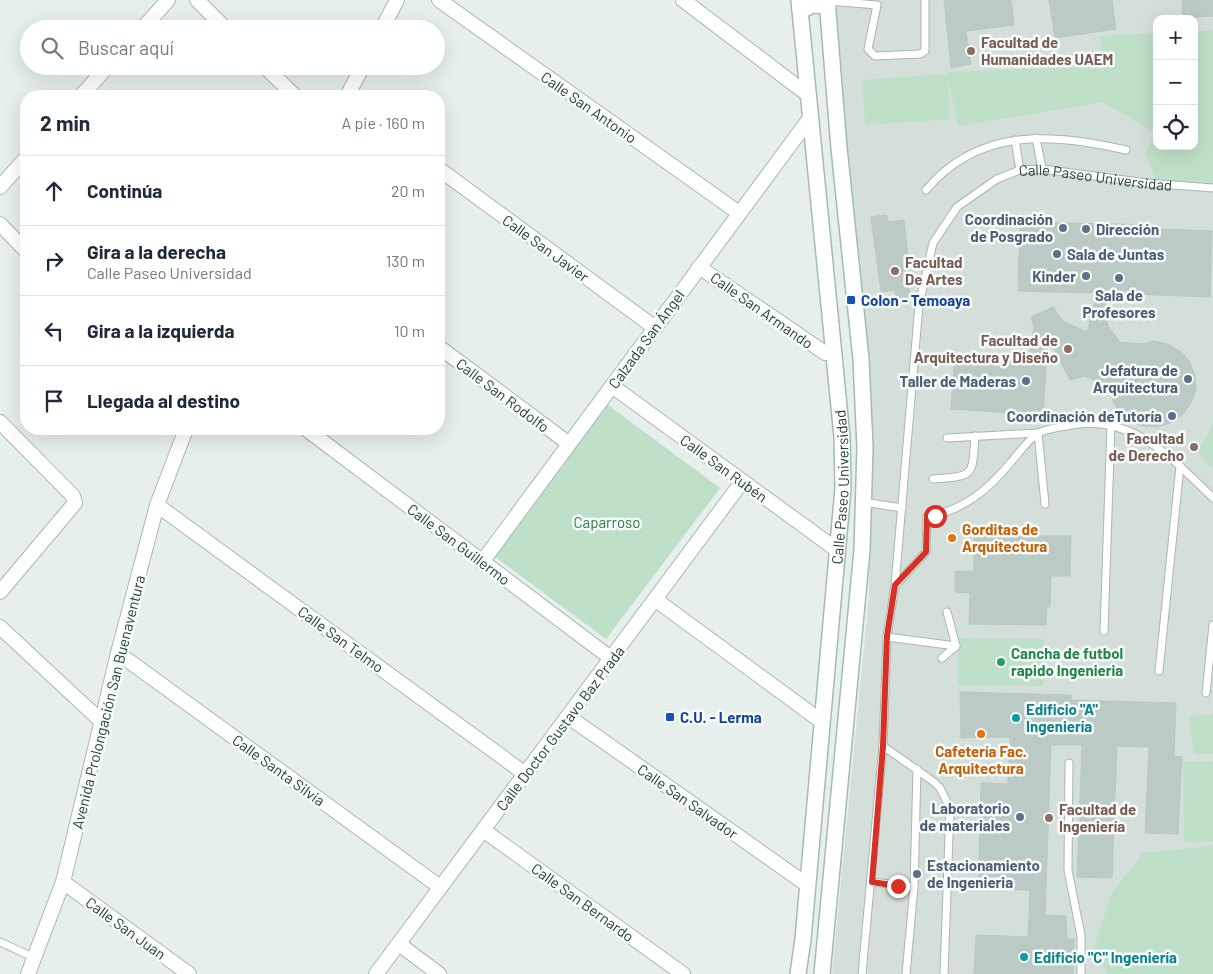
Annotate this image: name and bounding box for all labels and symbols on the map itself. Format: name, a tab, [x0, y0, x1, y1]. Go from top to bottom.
place label: Facultad de Humanidades UAEM	[981, 33, 1113, 68]
marker: Facultad de Humanidades UAEM	[965, 45, 977, 57]
street label: Calle San Antonio	[538, 67, 640, 147]
street label: Calle Paseo Universidad	[1018, 160, 1173, 194]
place label: Coordinación de Posgrado	[965, 210, 1053, 245]
street label: Calle San Javier	[499, 211, 593, 286]
place label: Dirección	[1096, 220, 1159, 238]
marker: Coordinación de Posgrado	[1057, 222, 1069, 234]
marker: Dirección	[1080, 223, 1092, 235]
place label: Sala de Juntas	[1067, 245, 1165, 263]
marker: Sala de Juntas	[1051, 248, 1063, 260]
place label: Facultad De Artes	[905, 253, 963, 288]
marker: Facultad De Artes	[889, 265, 901, 277]
place label: Kinder	[1032, 267, 1076, 285]
street label: Calle San Armando	[707, 268, 817, 352]
marker: Kinder	[1080, 270, 1092, 282]
marker: Sala de Profesores	[1113, 272, 1125, 284]
street label: Calzada San Ángel	[604, 286, 688, 392]
place label: Sala de Profesores	[1082, 286, 1156, 321]
place label: Colon - Temoaya	[861, 291, 970, 309]
marker: Colon - Temoaya	[845, 294, 857, 306]
place label: Facultad de Arquitectura y Diseño	[914, 331, 1058, 366]
marker: Facultad de Arquitectura y Diseño	[1062, 343, 1074, 355]
street label: Calle San Rodolfo	[453, 354, 553, 436]
place label: Jefatura de Arquitectura	[1093, 361, 1178, 396]
place label: Taller de Maderas	[899, 372, 1016, 390]
marker: Jefatura de Arquitectura	[1182, 373, 1194, 385]
marker: Taller de Maderas	[1020, 375, 1032, 387]
place label: Coordinación deTutoría	[1007, 407, 1162, 425]
street label: Calle Paseo Universidad	[827, 409, 852, 565]
marker: Coordinación deTutoría	[1166, 410, 1178, 422]
place label: Facultad de Derecho	[1109, 429, 1184, 464]
street label: Calle San Rubén	[677, 430, 771, 506]
marker: Facultad de Derecho	[1188, 441, 1200, 453]
street label: Calle San Guillermo	[404, 500, 514, 588]
route start	[924, 505, 947, 528]
park label: Caparroso	[573, 513, 641, 531]
place label: Gorditas de Arquitectura	[962, 520, 1047, 555]
marker: Gorditas de Arquitectura	[946, 532, 958, 544]
street label: Avenida Prolongación San Buenaventura	[68, 573, 148, 831]
street label: Calle San Telmo	[295, 602, 387, 676]
street label: Calle Doctor Gustavo Baz Prada	[492, 642, 628, 814]
place label: Cancha de futbol rapido Ingenieria	[1011, 644, 1123, 679]
marker: Cancha de futbol rapido Ingenieria	[995, 656, 1007, 668]
place label: Edificio "A" Ingeniería	[1026, 700, 1099, 735]
place label: C.U. - Lerma	[680, 708, 762, 726]
marker: C.U. - Lerma	[664, 711, 676, 723]
marker: Edificio "A" Ingeniería	[1010, 712, 1022, 724]
marker: Cafetería Fac. Arquitectura	[975, 728, 987, 740]
street label: Calle Santa Silvia	[229, 730, 329, 810]
place label: Cafetería Fac. Arquitectura	[935, 742, 1027, 777]
street label: Calle San Salvador	[634, 760, 742, 843]
place label: Laboratorio de materiales	[919, 799, 1010, 834]
place label: Facultad de Ingeniería	[1059, 800, 1136, 835]
marker: Laboratorio de materiales	[1014, 811, 1026, 823]
marker: Facultad de Ingeniería	[1043, 812, 1055, 824]
place label: Estacionamiento de Ingenieria	[927, 856, 1040, 891]
street label: Calle San Bernardo	[528, 859, 638, 945]
marker: Estacionamiento de Ingenieria	[911, 868, 923, 880]
route end	[887, 875, 910, 898]
street label: Calle San Juan	[82, 893, 170, 963]
place label: Edificio "C" Ingeniería	[1034, 948, 1177, 966]
marker: Edificio "C" Ingeniería	[1018, 951, 1030, 963]

